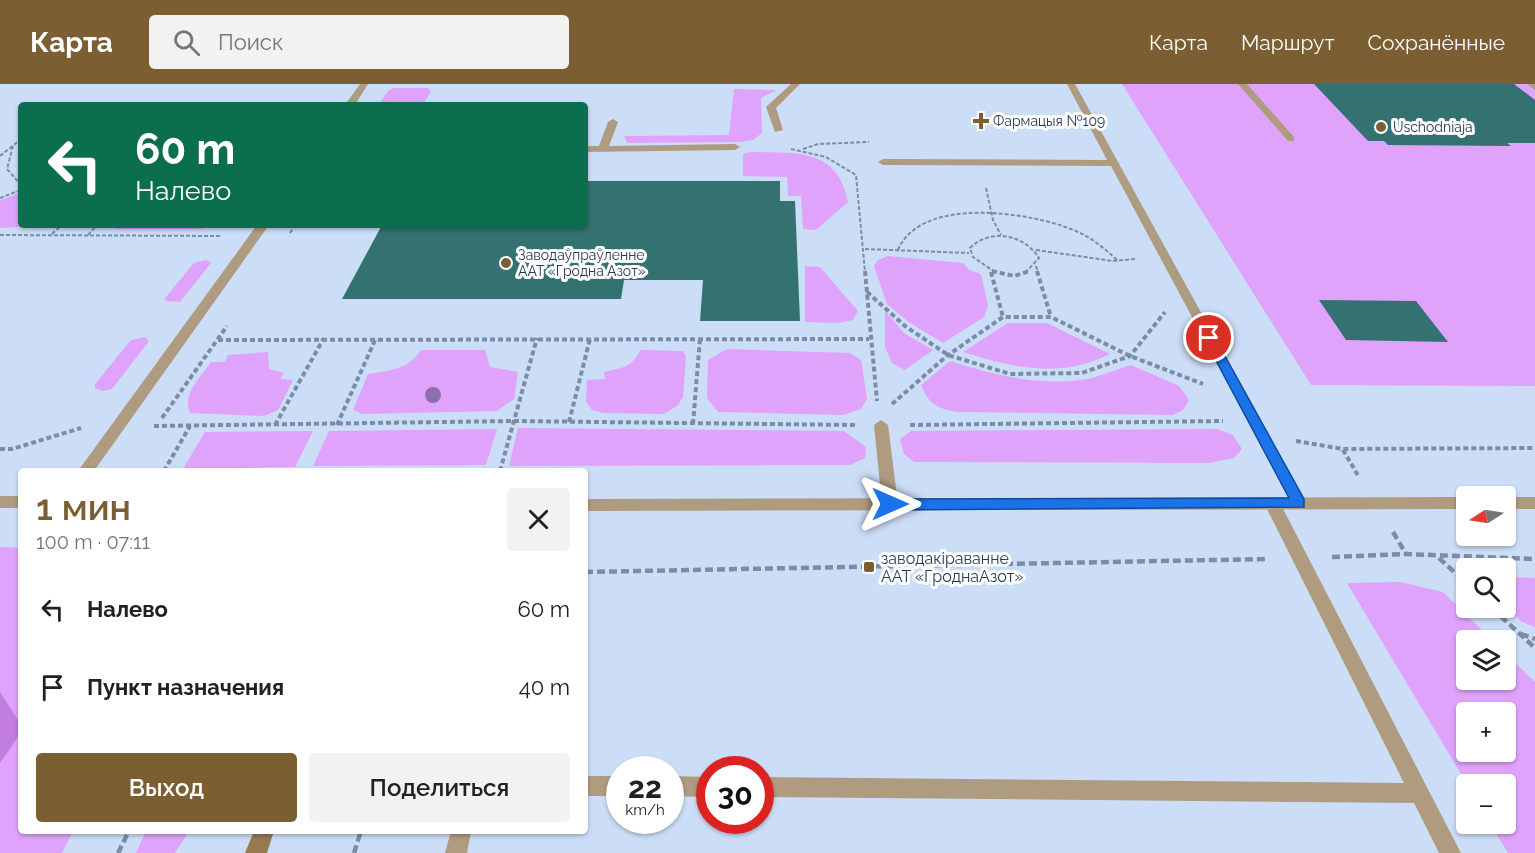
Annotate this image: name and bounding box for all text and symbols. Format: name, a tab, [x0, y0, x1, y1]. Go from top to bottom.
search box	[149, 15, 569, 69]
text: Карта	[30, 26, 113, 59]
icon: search	[170, 26, 203, 59]
text: Поиск	[218, 29, 283, 55]
text: Карта	[1149, 30, 1208, 55]
text: Маршрут	[1241, 30, 1334, 55]
text: Сохранённые	[1367, 30, 1505, 55]
place label: Фармацыя №109	[993, 113, 1105, 129]
marker: Фармацыя №109	[974, 114, 988, 128]
place label: Uschodniaja	[1393, 119, 1473, 135]
marker: Uschodniaja	[1374, 120, 1388, 134]
text: 60 m	[135, 125, 235, 174]
icon: left	[36, 126, 114, 204]
text: Налево	[135, 175, 231, 206]
place label: Заводаўпраўленне ААТ «Гродна Азот»	[518, 247, 646, 279]
marker: Заводаўпраўленне ААТ «Гродна Азот»	[499, 256, 513, 270]
pin	[1183, 312, 1234, 363]
icon: arrive	[1192, 321, 1225, 354]
position arrow	[858, 472, 922, 536]
text: 1 мин	[36, 486, 131, 528]
north arrow	[1456, 486, 1516, 546]
map controls	[1456, 486, 1516, 834]
button: close	[507, 488, 570, 551]
text: 100 m · 07:11	[36, 530, 150, 554]
place label: заводакіраванне ААТ «ГроднаАзот»	[881, 549, 1023, 586]
button: search	[1456, 558, 1516, 618]
marker: заводакіраванне ААТ «ГроднаАзот»	[862, 560, 876, 574]
icon: left	[36, 593, 69, 626]
text: Налево	[87, 596, 168, 622]
text: 60 m	[517, 596, 570, 622]
button: layers	[1456, 630, 1516, 690]
icon: arrive	[36, 671, 69, 704]
text: Пункт назначения	[87, 674, 284, 700]
text: 40 m	[519, 674, 570, 700]
button: +	[1456, 702, 1516, 762]
button: Выход	[36, 753, 297, 822]
button: Поделиться	[309, 753, 570, 822]
speed limit sign: 30	[696, 756, 774, 834]
text: 22	[628, 770, 662, 805]
button: −	[1456, 774, 1516, 834]
text: km/h	[625, 801, 665, 819]

